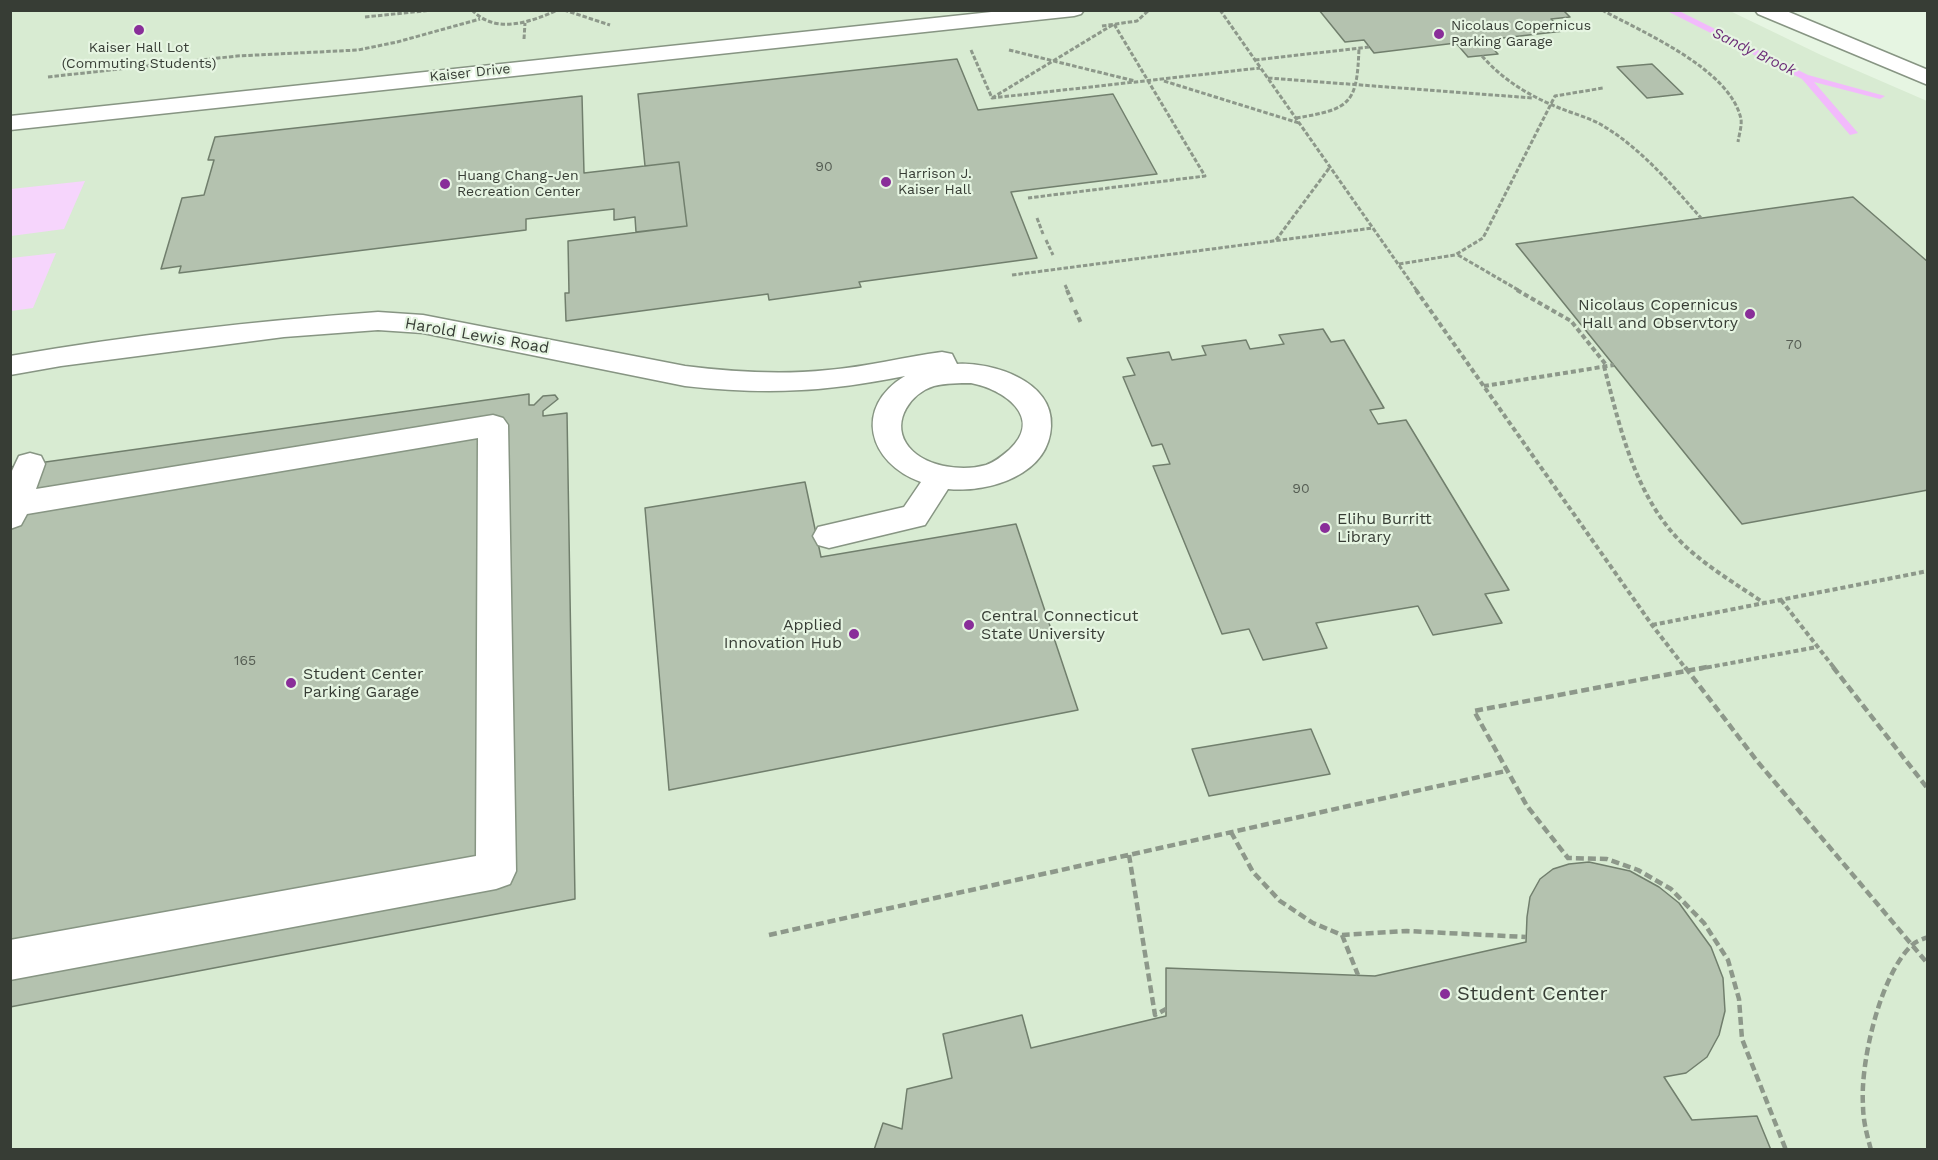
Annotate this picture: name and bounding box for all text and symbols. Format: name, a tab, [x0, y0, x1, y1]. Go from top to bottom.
place label: Nicolaus Copernicus Parking Garage	[1451, 18, 1591, 50]
marker: Kaiser Hall Lot (Commuting Students)	[132, 23, 146, 37]
water label: Sandy Brook	[1709, 24, 1799, 80]
marker: Nicolaus Copernicus Parking Garage	[1432, 27, 1446, 41]
place label: Kaiser Hall Lot (Commuting Students)	[62, 40, 216, 72]
street label: Kaiser Drive	[429, 60, 511, 86]
house number: 90	[815, 159, 833, 175]
place label: Harrison J. Kaiser Hall	[898, 166, 972, 198]
place label: Huang Chang-Jen Recreation Center	[457, 168, 581, 200]
marker: Harrison J. Kaiser Hall	[879, 175, 893, 189]
marker: Huang Chang-Jen Recreation Center	[438, 177, 452, 191]
place label: Nicolaus Copernicus Hall and Observtory	[1578, 295, 1738, 333]
marker: Nicolaus Copernicus Hall and Observtory	[1743, 307, 1757, 321]
street label: Harold Lewis Road	[403, 314, 551, 358]
house number: 70	[1786, 337, 1802, 353]
house number: 90	[1292, 481, 1310, 497]
place label: Elihu Burritt Library	[1337, 509, 1432, 547]
marker: Elihu Burritt Library	[1318, 521, 1332, 535]
place label: Central Connecticut State University	[981, 606, 1138, 644]
place label: Applied Innovation Hub	[724, 615, 842, 653]
marker: Central Connecticut State University	[962, 618, 976, 632]
marker: Applied Innovation Hub	[847, 627, 861, 641]
house number: 165	[234, 653, 256, 669]
place label: Student Center Parking Garage	[303, 664, 424, 702]
marker: Student Center Parking Garage	[284, 676, 298, 690]
place label: Student Center	[1457, 982, 1608, 1006]
marker: Student Center	[1438, 987, 1452, 1001]

